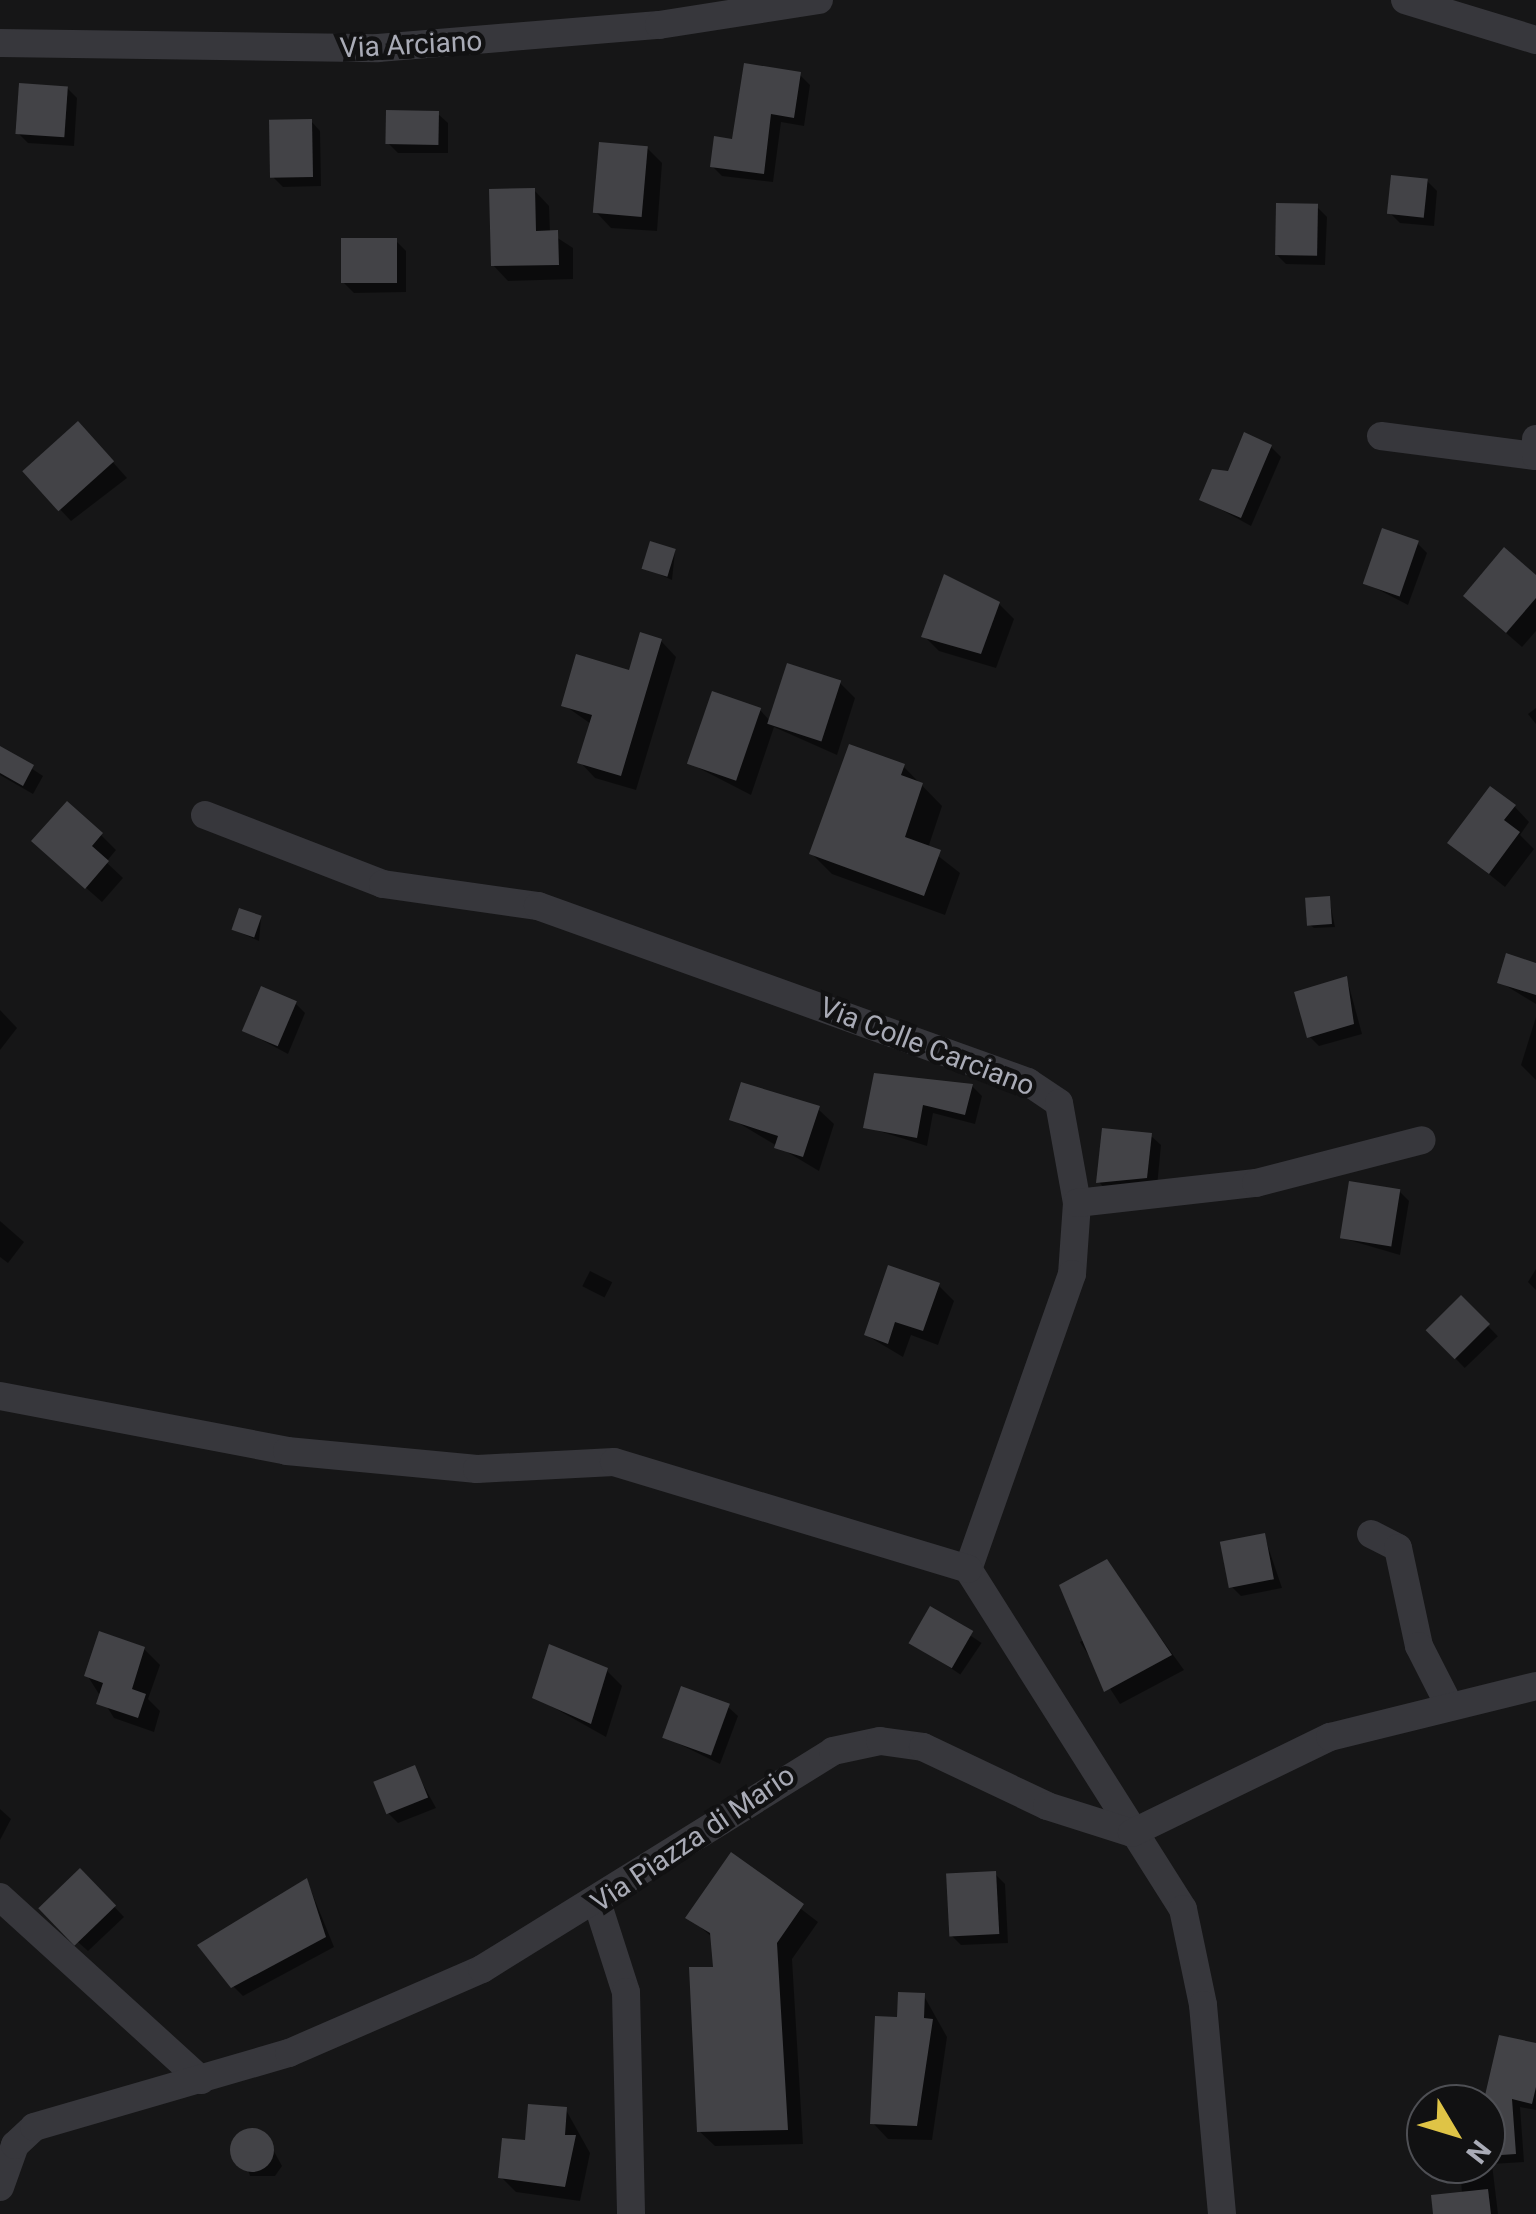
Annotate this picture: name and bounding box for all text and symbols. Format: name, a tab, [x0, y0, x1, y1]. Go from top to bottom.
street label: Via Arciano	[339, 24, 483, 66]
street label: Via Colle Carciano	[815, 991, 1039, 1103]
street label: Via Piazza di Mario	[585, 1759, 801, 1919]
north arrow	[1406, 2084, 1506, 2184]
text: N	[1459, 2134, 1498, 2169]

